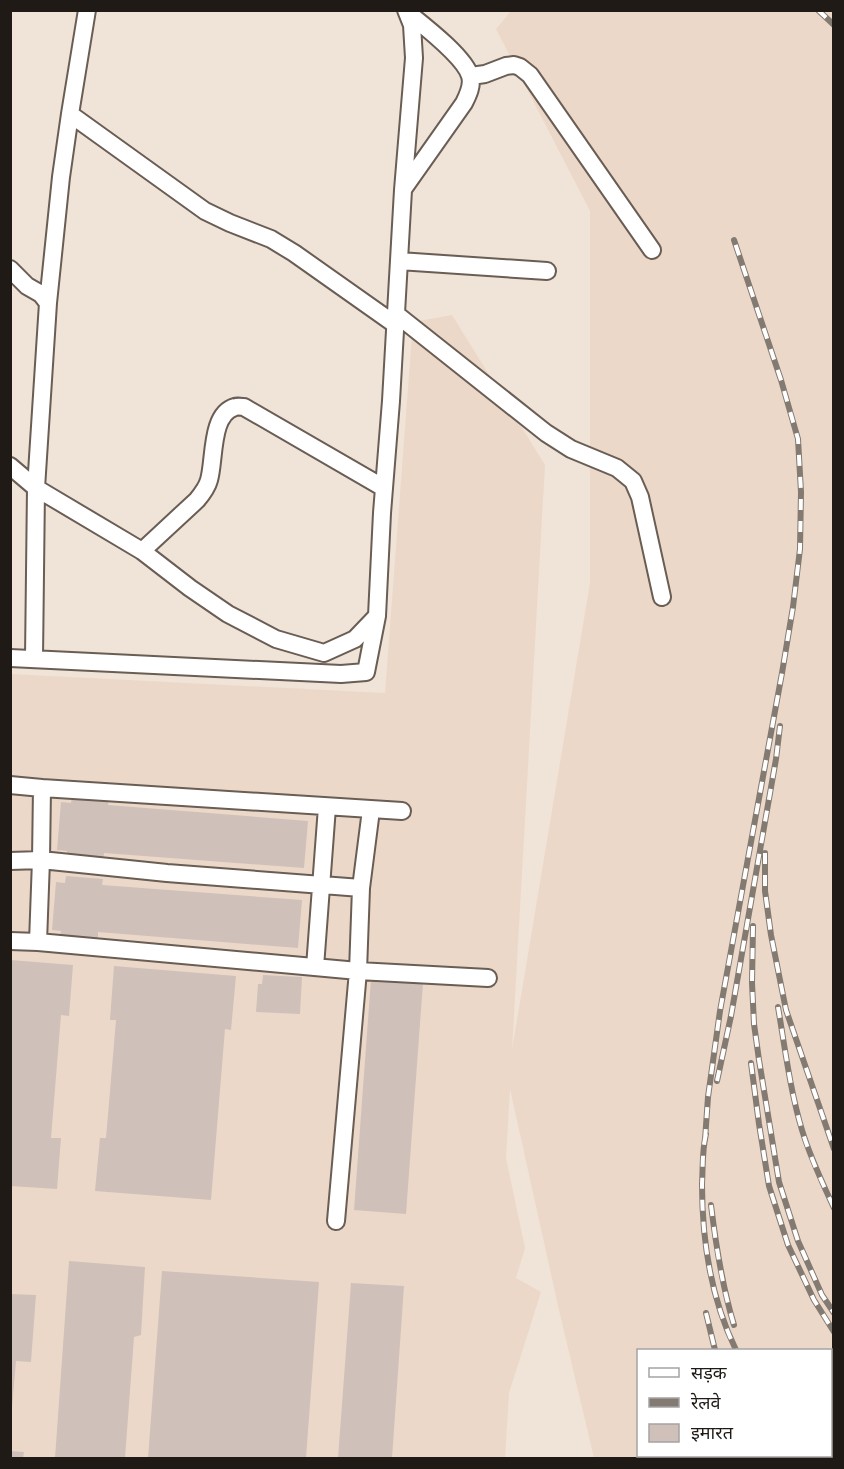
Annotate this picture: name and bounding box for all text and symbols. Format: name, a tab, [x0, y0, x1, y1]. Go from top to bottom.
legend	[637, 1349, 832, 1457]
text: सड़क	[691, 1361, 728, 1384]
text: रेलवे	[690, 1391, 722, 1414]
text: इमारत	[691, 1421, 734, 1444]

